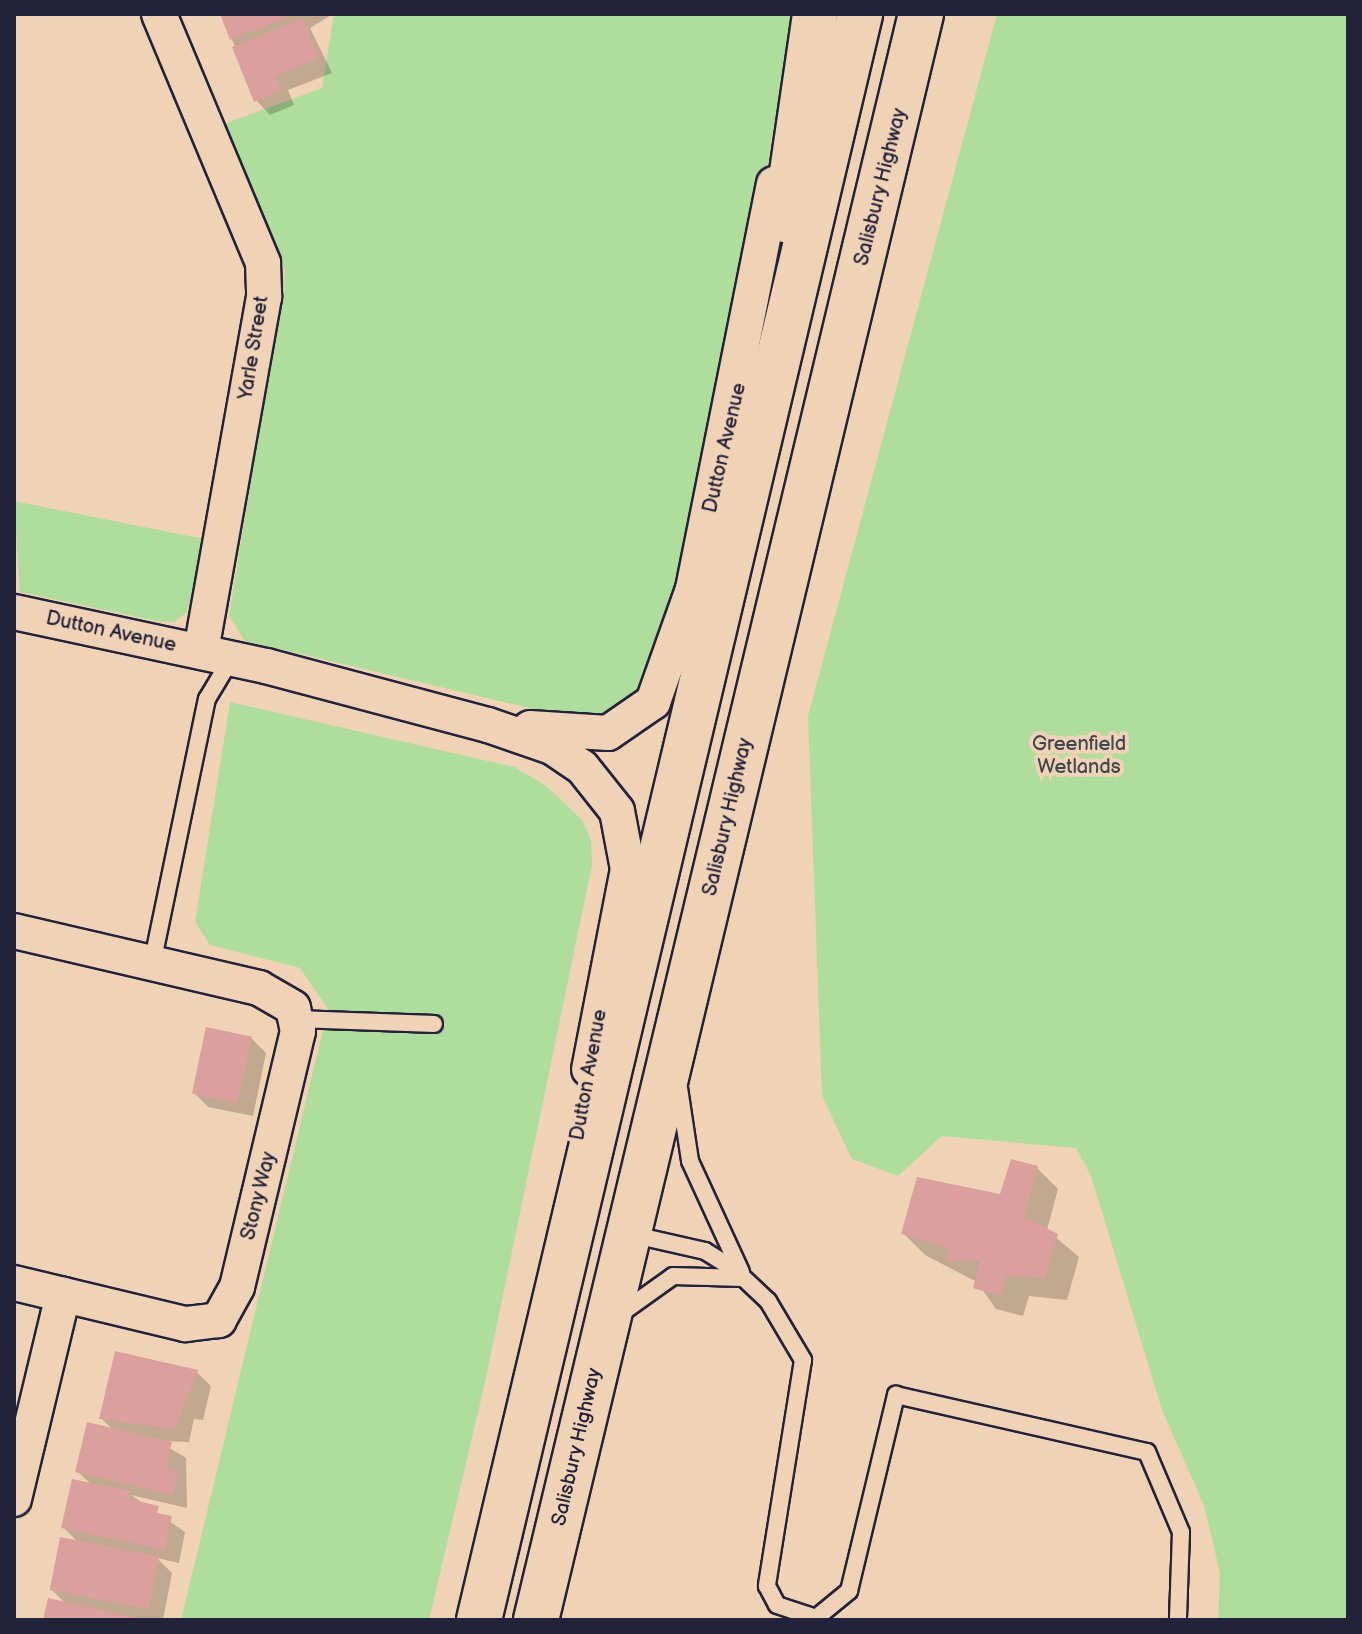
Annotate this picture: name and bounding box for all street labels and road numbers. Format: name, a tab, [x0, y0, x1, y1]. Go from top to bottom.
street label: Salisbury Highway	[850, 105, 912, 269]
street label: Yarle Street	[234, 294, 274, 402]
street label: Dutton Avenue	[698, 381, 752, 515]
street label: Dutton Avenue	[44, 606, 178, 658]
street label: Salisbury Highway	[698, 735, 758, 899]
street label: Dutton Avenue	[566, 1008, 612, 1142]
street label: Stony Way	[236, 1148, 282, 1244]
street label: Salisbury Highway	[547, 1365, 607, 1529]

